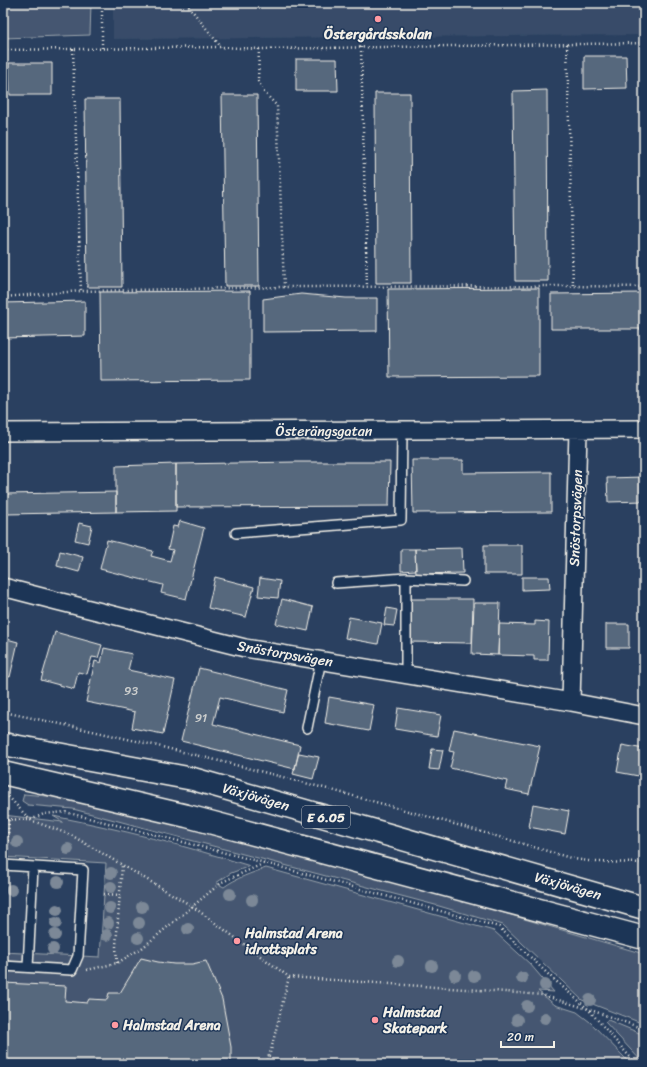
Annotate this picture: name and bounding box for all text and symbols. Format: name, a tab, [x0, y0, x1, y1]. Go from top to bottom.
marker: Östergårdsskolan	[373, 14, 383, 24]
place label: Östergårdsskolan	[323, 22, 432, 47]
street label: Österängsgatan	[276, 419, 373, 444]
street label: Snöstorpsvägen	[562, 469, 590, 567]
street label: Snöstorpsvägen	[235, 633, 335, 675]
house number: 93	[124, 680, 138, 702]
house number: 91	[195, 707, 207, 729]
street label: Växjövägen	[220, 776, 293, 819]
road number: E 6.05	[302, 806, 350, 828]
street label: Växjövägen	[532, 865, 605, 908]
place label: Halmstad Arena idrottsplats	[244, 921, 343, 962]
marker: Halmstad Arena idrottsplats	[232, 936, 242, 946]
place label: Halmstad Skatepark	[382, 1000, 448, 1041]
place label: Halmstad Arena	[122, 1013, 221, 1038]
marker: Halmstad Skatepark	[370, 1015, 380, 1025]
marker: Halmstad Arena	[110, 1020, 120, 1030]
scale bar	[501, 1023, 554, 1049]
text: 20 m	[507, 1026, 534, 1048]

